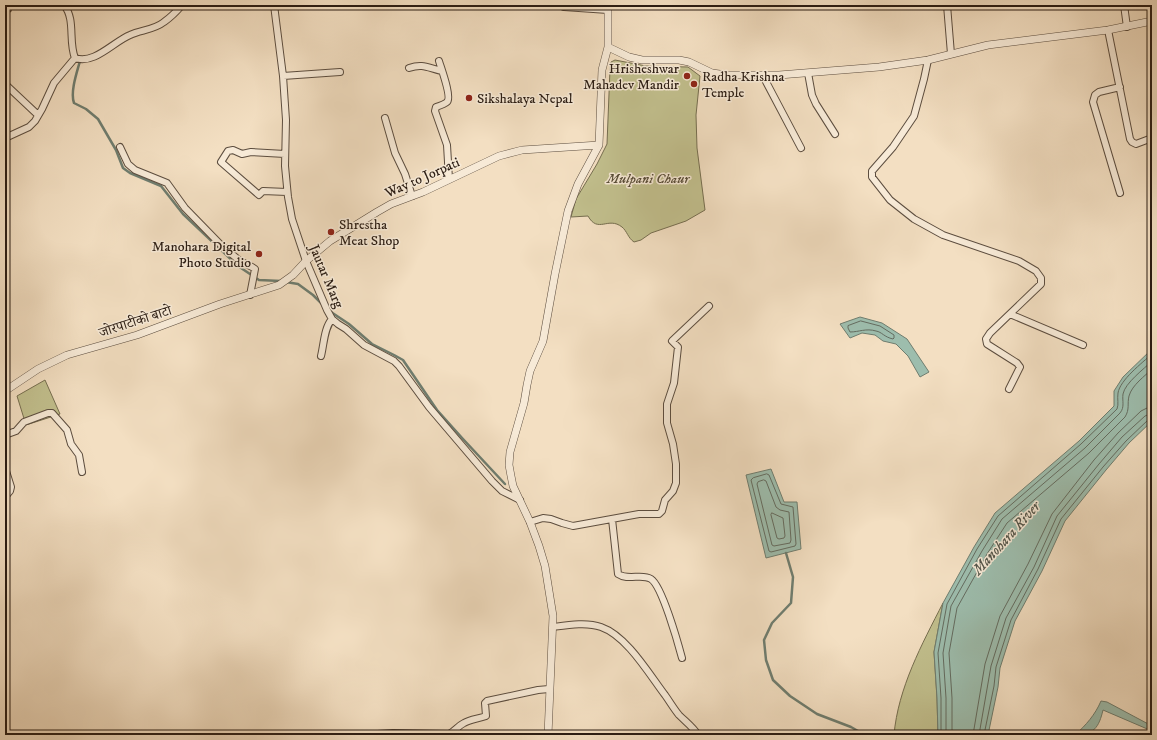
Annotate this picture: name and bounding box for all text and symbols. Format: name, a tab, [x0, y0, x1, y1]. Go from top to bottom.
place label: Hrisheshwar Mahadev Mandir	[583, 60, 680, 94]
place label: Radha Krishna Temple	[702, 68, 785, 102]
marker: Hrisheshwar Mahadev Mandir	[682, 71, 692, 81]
marker: Radha Krishna Temple	[689, 79, 699, 89]
place label: Sikshalaya Nepal	[477, 90, 574, 108]
marker: Sikshalaya Nepal	[464, 93, 474, 103]
street label: Way to Jorpati	[381, 153, 463, 203]
park label: Mulpani Chaur	[606, 170, 690, 188]
place label: Shrestha Meat Shop	[339, 216, 399, 250]
marker: Shrestha Meat Shop	[326, 227, 336, 237]
place label: Manohara Digital Photo Studio	[152, 238, 252, 272]
street label: Jautar Marg	[304, 240, 348, 311]
marker: Manohara Digital Photo Studio	[254, 249, 264, 259]
street label: जोरपाटीको बाटो	[96, 302, 175, 342]
water label: Manohara River	[968, 496, 1046, 580]

